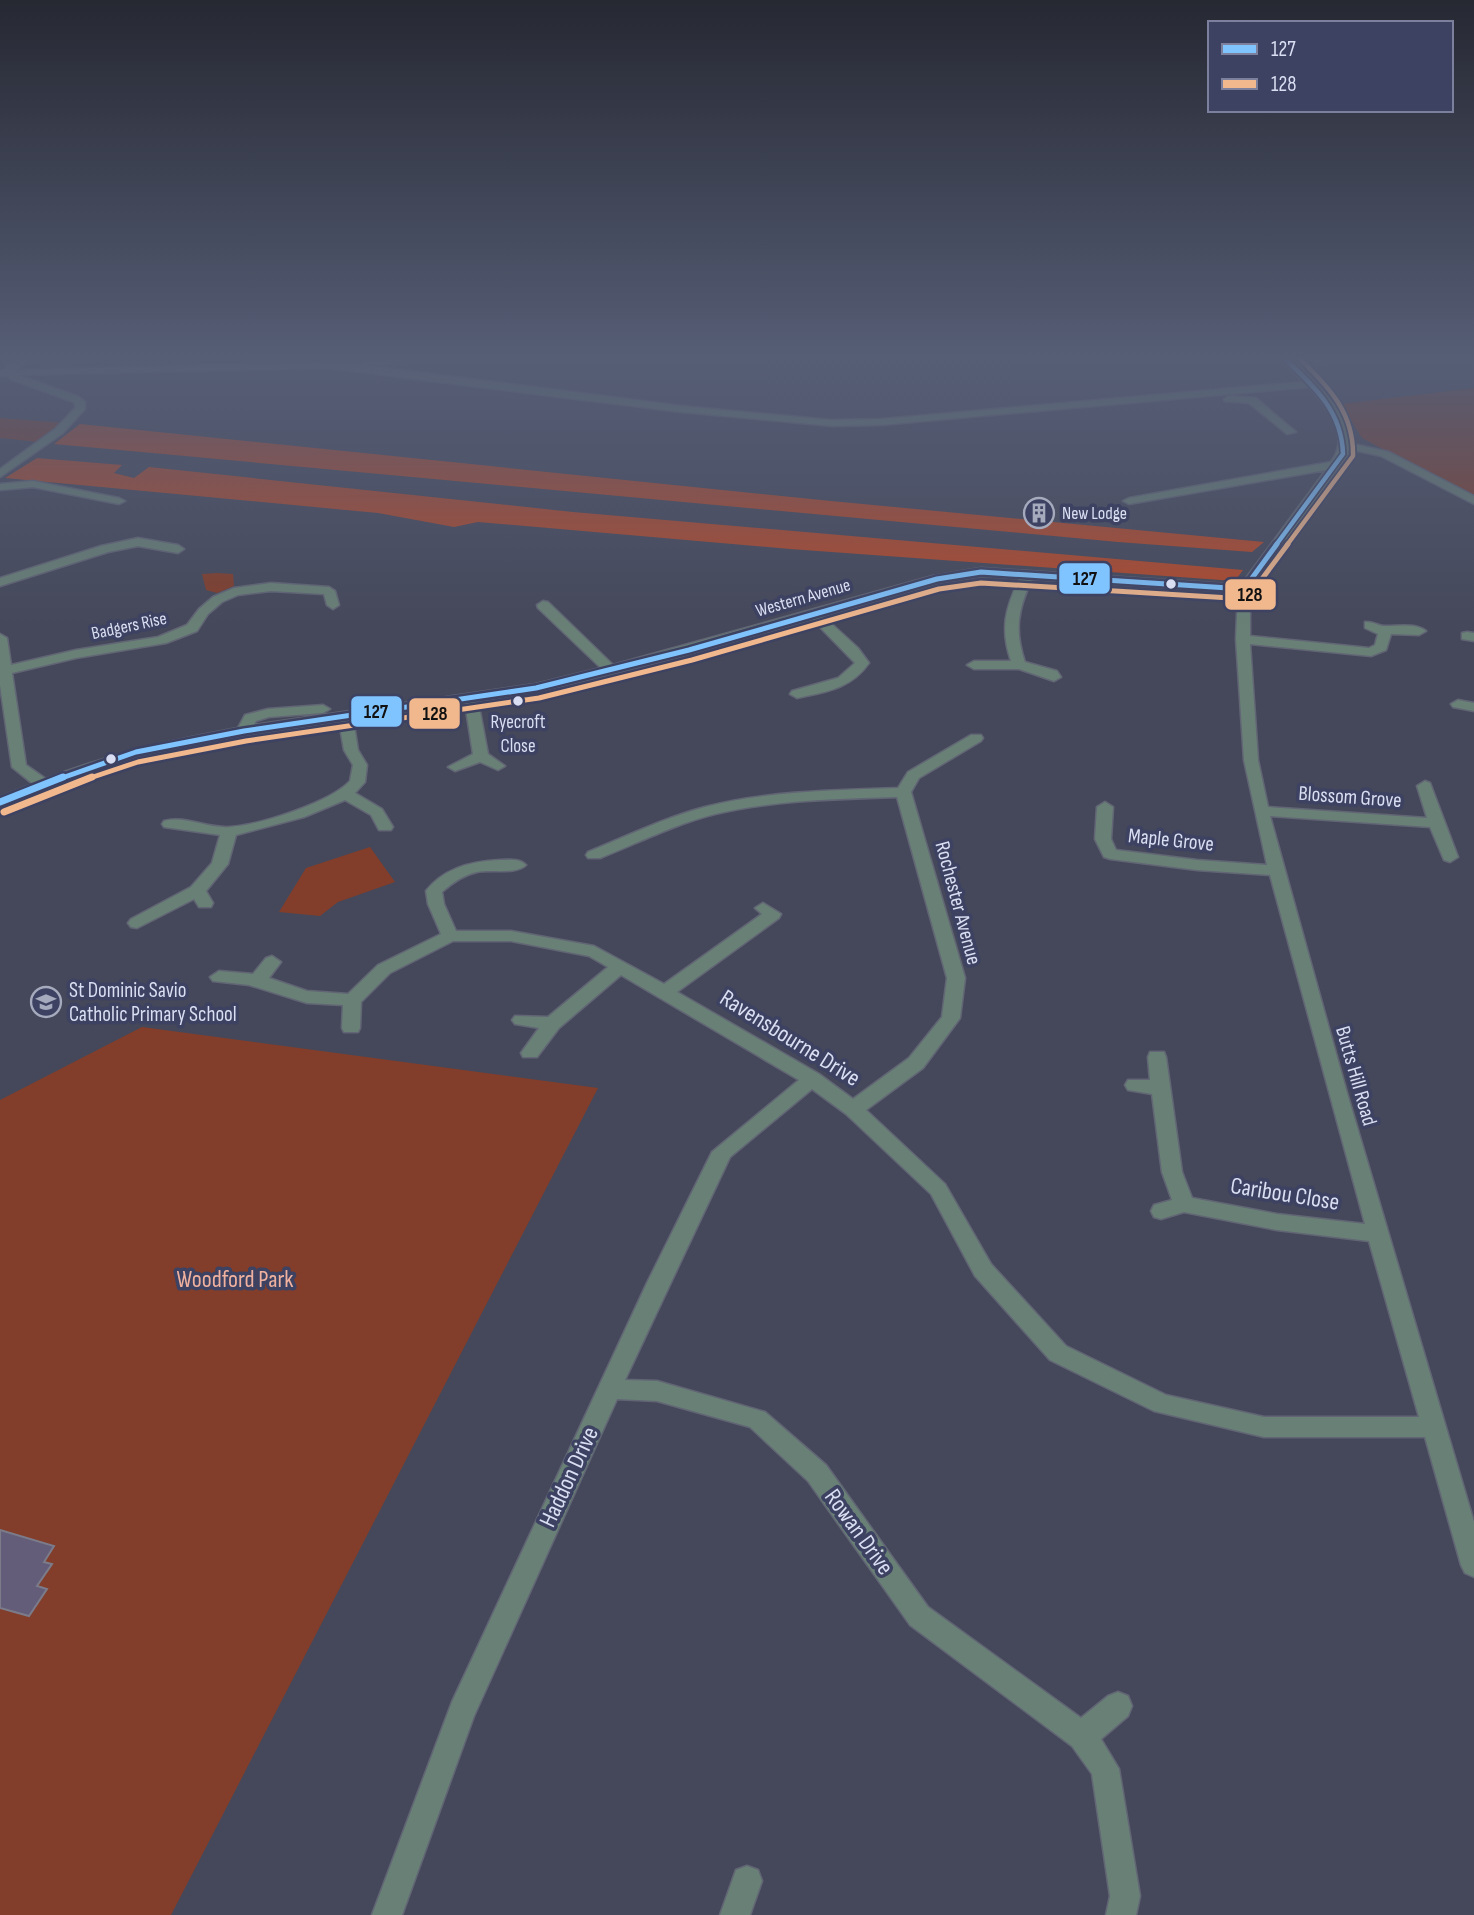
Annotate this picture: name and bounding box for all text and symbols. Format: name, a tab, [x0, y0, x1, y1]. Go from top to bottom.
legend	[1208, 21, 1453, 112]
text: 127	[1271, 37, 1296, 62]
text: 128	[1271, 72, 1296, 97]
building icon: New Lodge	[1022, 496, 1056, 530]
place label: New Lodge	[1062, 503, 1127, 524]
line badge: 127	[1058, 562, 1111, 595]
text: 127	[1073, 568, 1098, 591]
street label: Western Avenue	[753, 574, 853, 622]
unlabelled marker	[1164, 577, 1178, 591]
line badge: 128	[1224, 578, 1277, 611]
text: 128	[1238, 584, 1263, 607]
street label: Badgers Rise	[89, 608, 169, 644]
marker: Ryecroft Close	[511, 694, 525, 708]
line badge: 127	[350, 695, 403, 728]
line badge: 128	[408, 697, 461, 730]
text: 127	[364, 701, 389, 724]
text: 128	[423, 703, 448, 726]
place label: Ryecroft Close	[490, 711, 546, 758]
unlabelled marker	[104, 752, 118, 766]
street label: Blossom Grove	[1297, 781, 1403, 813]
street label: Maple Grove	[1127, 823, 1215, 857]
street label: Rochester Avenue	[929, 838, 987, 968]
place label: St Dominic Savio Catholic Primary School	[69, 978, 237, 1027]
street label: Ravensbourne Drive	[714, 983, 866, 1093]
school or university icon: St Dominic Savio Catholic Primary School	[29, 985, 63, 1019]
street label: Butts Hill Road	[1330, 1023, 1382, 1129]
street label: Caribou Close	[1228, 1171, 1342, 1217]
park label: Woodford Park	[177, 1265, 293, 1294]
street label: Haddon Drive	[533, 1422, 605, 1532]
street label: Rowan Drive	[818, 1483, 900, 1581]

